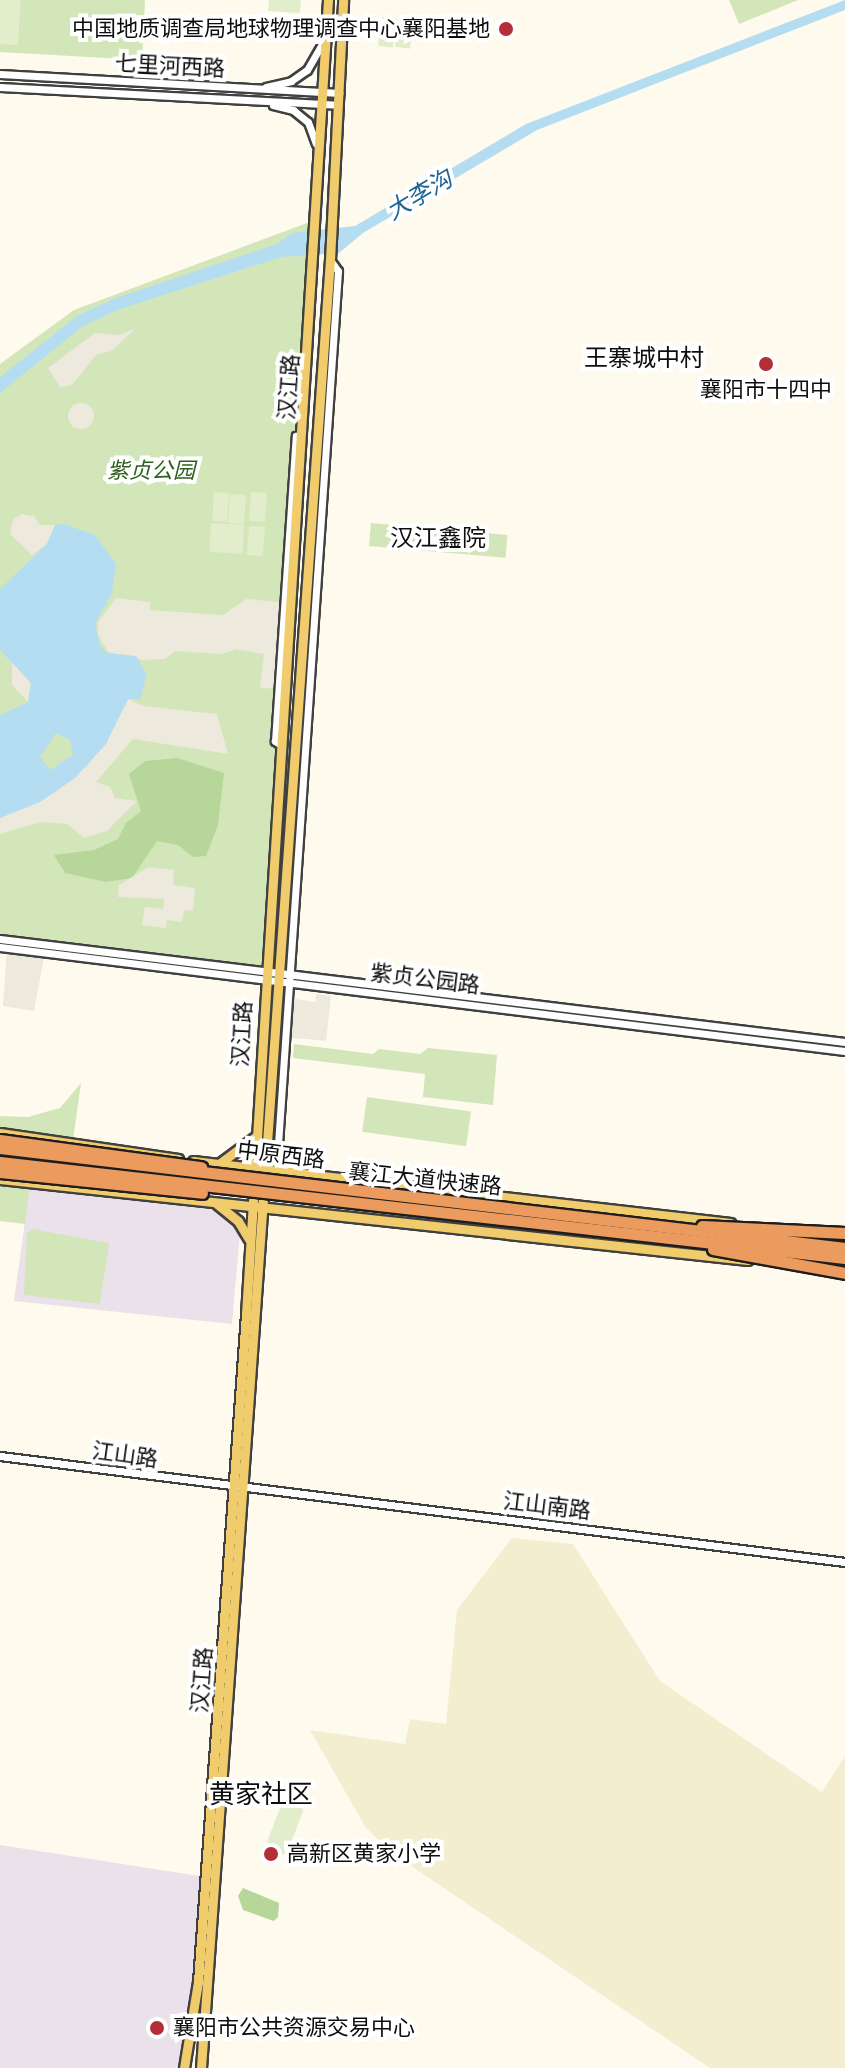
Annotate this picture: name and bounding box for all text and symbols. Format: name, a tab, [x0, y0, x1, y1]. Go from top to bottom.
place label: 中国地质调查局地球物理调查中心襄阳基地	[72, 16, 490, 42]
marker: 中国地质调查局地球物理调查中心襄阳基地	[497, 20, 515, 38]
street label: 七里河西路	[114, 50, 226, 82]
water label: 大李沟	[381, 164, 457, 226]
district label: 王寨城中村	[584, 344, 704, 372]
street label: 汉江路	[274, 353, 304, 421]
marker: 襄阳市十四中	[757, 355, 775, 373]
place label: 襄阳市十四中	[700, 377, 832, 403]
park label: 紫贞公园	[107, 458, 195, 484]
district label: 汉江鑫院	[390, 524, 486, 552]
street label: 紫贞公园路	[369, 959, 481, 999]
street label: 汉江路	[227, 1000, 257, 1068]
street label: 中原西路	[236, 1137, 326, 1173]
street label: 襄江大道快速路	[347, 1158, 503, 1200]
street label: 江山路	[90, 1437, 160, 1473]
street label: 江山南路	[502, 1488, 592, 1524]
street label: 汉江路	[187, 1646, 217, 1714]
district label: 黄家社区	[209, 1779, 313, 1811]
place label: 高新区黄家小学	[287, 1841, 441, 1867]
marker: 高新区黄家小学	[262, 1845, 280, 1863]
place label: 襄阳市公共资源交易中心	[173, 2015, 415, 2041]
marker: 襄阳市公共资源交易中心	[148, 2019, 166, 2037]

